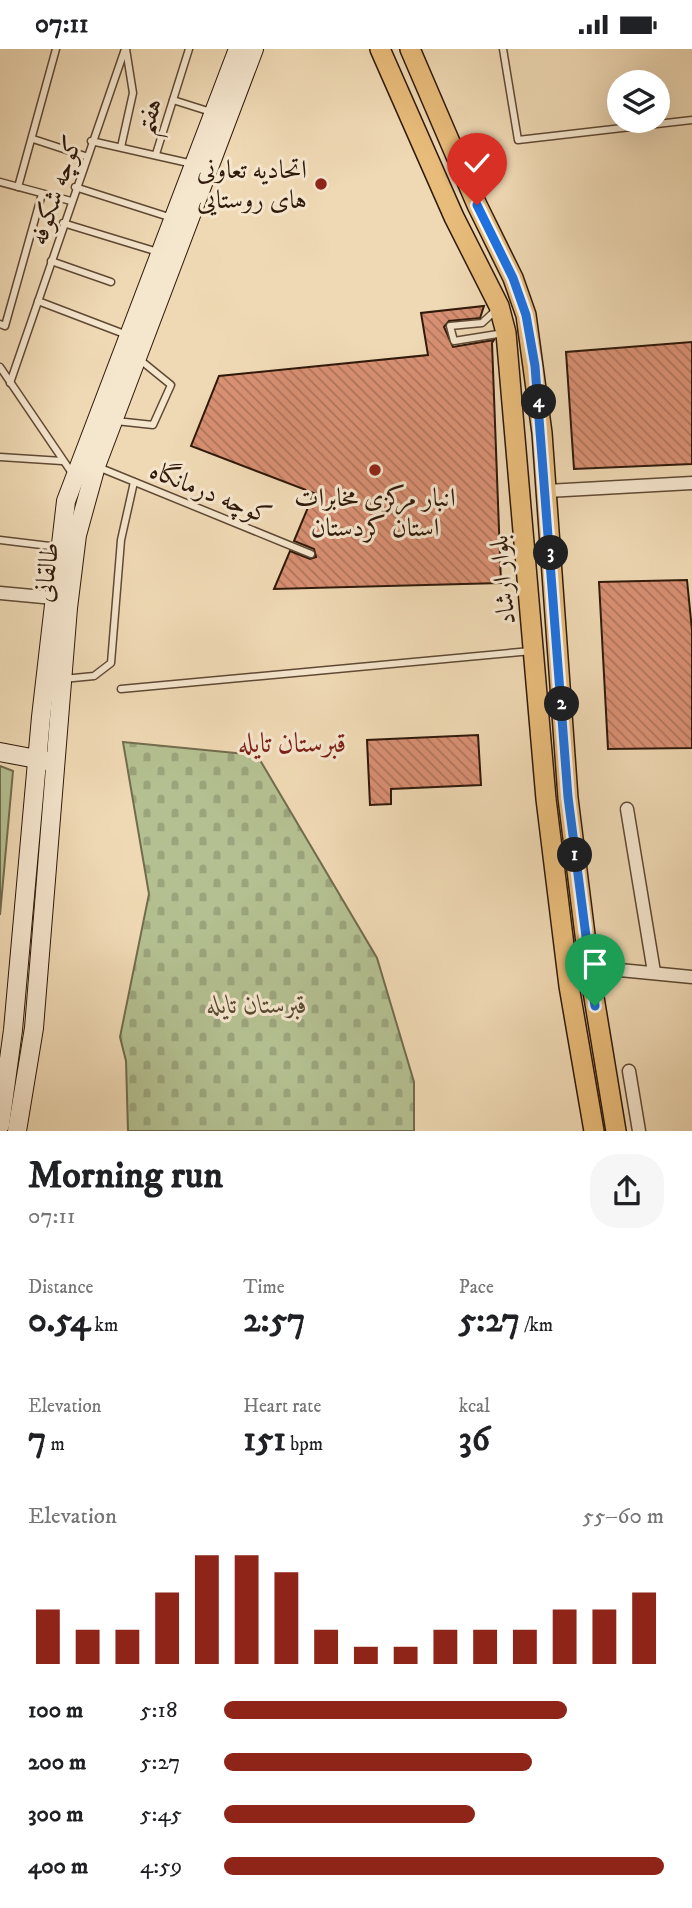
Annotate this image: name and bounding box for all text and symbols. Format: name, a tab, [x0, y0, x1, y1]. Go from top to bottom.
text: 07:11	[35, 8, 89, 41]
map controls	[607, 70, 670, 133]
button: layers	[607, 70, 670, 133]
street label: هفتم	[128, 94, 178, 141]
street label: کوچه شکوفه	[22, 131, 91, 250]
pin	[447, 133, 507, 205]
icon: check	[458, 144, 496, 182]
place label: اتحادیه تعاونی های روستایی	[197, 154, 307, 217]
marker: اتحادیه تعاونی های روستایی	[313, 176, 329, 192]
pin: 4	[522, 385, 556, 419]
text: 4	[533, 390, 544, 413]
street label: کوچه درمانگاه	[145, 453, 277, 533]
marker: انبار مرکزی مخابرات استان کردستان	[367, 462, 383, 478]
place label: انبار مرکزی مخابرات استان کردستان	[294, 482, 456, 545]
street label: بلوار ارشاد	[483, 534, 524, 626]
pin: 3	[534, 535, 568, 571]
street label: طالقانی	[27, 540, 68, 604]
text: 3	[547, 541, 554, 564]
pin: 2	[544, 687, 580, 721]
text: 2	[557, 692, 566, 715]
district label: قبرستان تایله	[238, 726, 346, 761]
pin: 1	[558, 837, 592, 873]
text: 1	[571, 843, 578, 866]
pin	[565, 934, 625, 1006]
icon: arrive	[576, 945, 614, 983]
park label: قبرستان تایله	[207, 989, 307, 1022]
text: Morning run	[28, 1152, 223, 1200]
button: share	[590, 1154, 664, 1228]
text: 07:11	[28, 1202, 75, 1231]
text: Distance	[28, 1276, 93, 1299]
text: Time	[243, 1276, 285, 1299]
text: Pace	[459, 1276, 494, 1299]
text: 0.54	[28, 1299, 90, 1343]
text: 2:57	[243, 1299, 305, 1343]
text: 5:27	[459, 1299, 520, 1343]
text: km	[90, 1314, 118, 1337]
text: /km	[520, 1314, 553, 1337]
text: Elevation	[28, 1395, 102, 1418]
text: Heart rate	[243, 1395, 321, 1418]
text: kcal	[459, 1395, 490, 1418]
text: 7	[28, 1418, 46, 1462]
text: 151	[243, 1418, 286, 1462]
text: 36	[459, 1418, 490, 1462]
text: m	[46, 1433, 65, 1456]
text: bpm	[286, 1433, 323, 1456]
text: Elevation	[28, 1502, 117, 1531]
text: 55–60 m	[582, 1502, 664, 1531]
text: 100 m	[28, 1696, 83, 1725]
text: 5:18	[140, 1696, 177, 1725]
text: 200 m	[28, 1748, 86, 1777]
text: 5:27	[140, 1748, 180, 1777]
text: 300 m	[28, 1800, 84, 1829]
text: 5:45	[140, 1800, 182, 1829]
text: 400 m	[28, 1852, 88, 1881]
text: 4:59	[140, 1852, 182, 1881]

